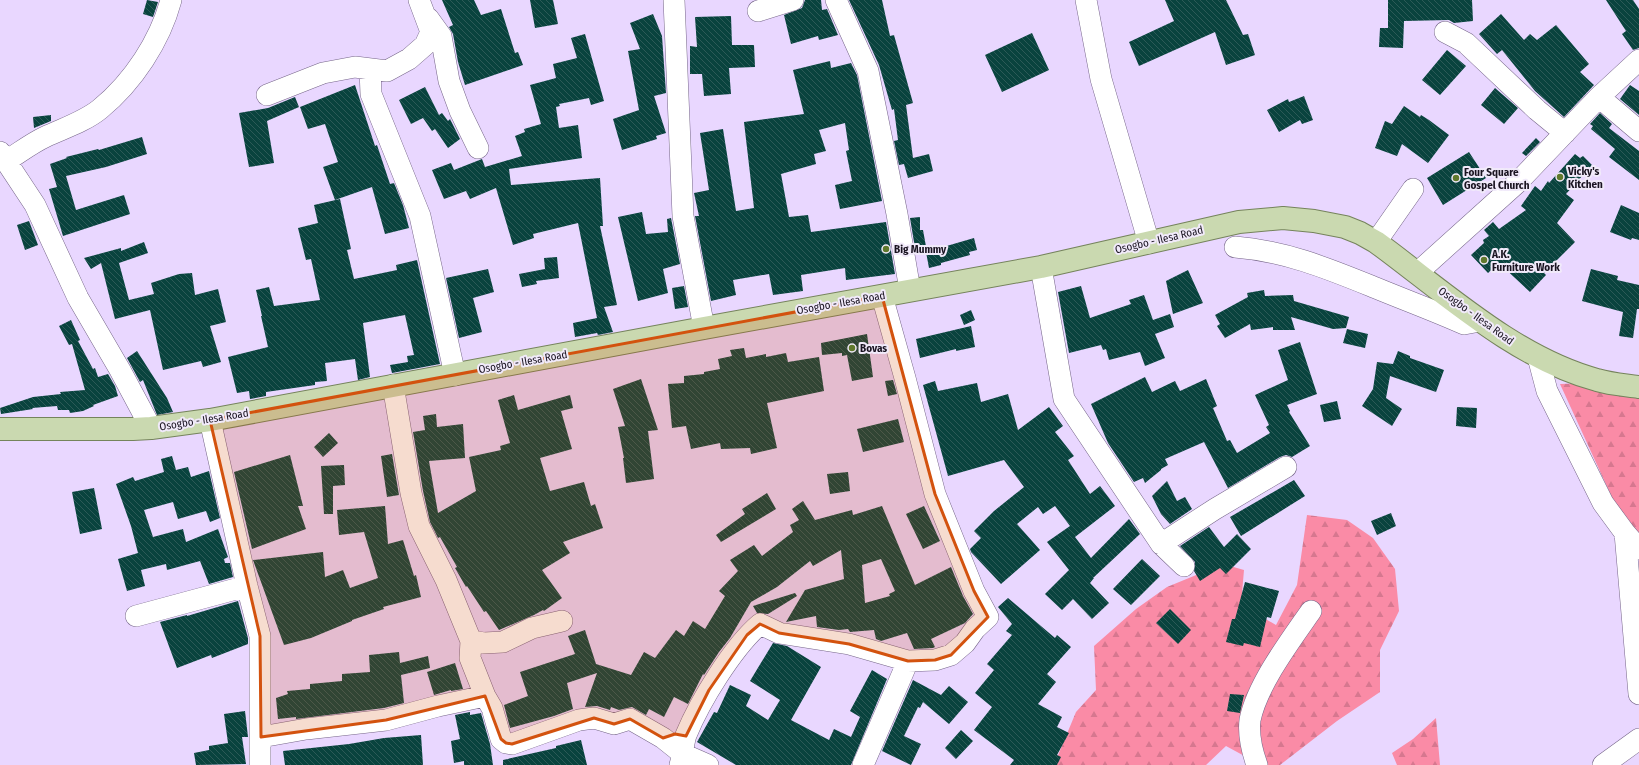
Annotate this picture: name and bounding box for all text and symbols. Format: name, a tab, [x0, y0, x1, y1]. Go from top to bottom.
place label: Vicky's Kitchen	[1567, 165, 1603, 191]
place label: Four Square Gospel Church	[1464, 166, 1530, 192]
marker: Vicky's Kitchen	[1555, 172, 1565, 182]
marker: Four Square Gospel Church	[1451, 173, 1461, 183]
street label: Osogbo - Ilesa Road	[1114, 224, 1204, 256]
place label: Big Mummy	[894, 243, 947, 256]
marker: Big Mummy	[881, 244, 891, 254]
place label: A.K. Furniture Work	[1491, 248, 1560, 274]
marker: A.K. Furniture Work	[1479, 255, 1489, 265]
street label: Osogbo - Ilesa Road	[1436, 284, 1516, 348]
street label: Osogbo - Ilesa Road	[796, 289, 886, 317]
place label: Bovas	[860, 342, 887, 355]
marker: Bovas	[847, 343, 857, 353]
street label: Osogbo - Ilesa Road	[478, 348, 568, 376]
street label: Osogbo - Ilesa Road	[159, 407, 249, 433]

